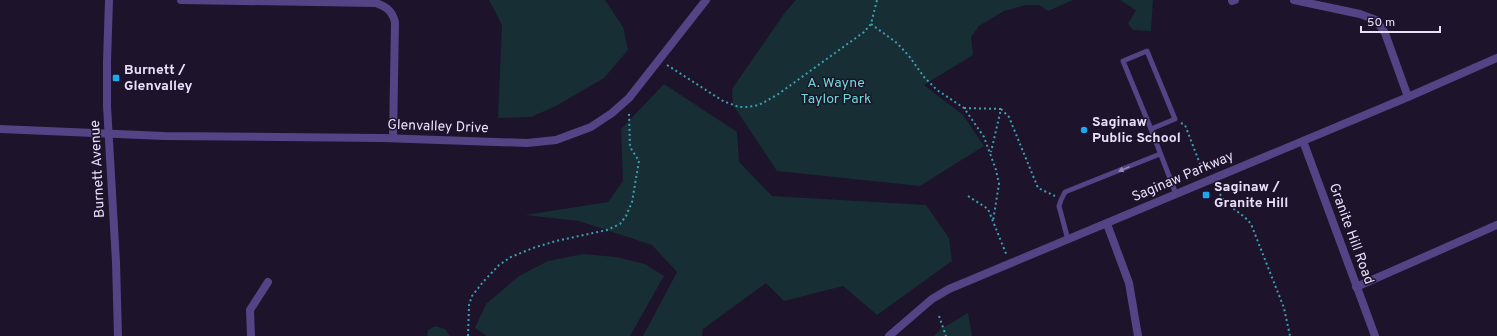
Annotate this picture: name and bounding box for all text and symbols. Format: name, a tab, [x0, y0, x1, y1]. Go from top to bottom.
scale bar	[1361, 8, 1440, 34]
text: 50 m	[1367, 15, 1395, 31]
place label: Burnett / Glenvalley	[124, 62, 193, 95]
marker: Burnett / Glenvalley	[111, 73, 121, 83]
park label: A. Wayne Taylor Park	[800, 75, 872, 108]
place label: Saginaw Public School	[1092, 114, 1181, 147]
street label: Glenvalley Drive	[387, 117, 489, 137]
street label: Burnett Avenue	[87, 120, 109, 218]
marker: Saginaw Public School	[1079, 125, 1089, 135]
street label: Saginaw Parkway	[1129, 148, 1237, 206]
one-way arrow	[1118, 166, 1130, 172]
place label: Saginaw / Granite Hill	[1214, 179, 1288, 212]
street label: Granite Hill Road	[1325, 181, 1377, 287]
marker: Saginaw / Granite Hill	[1201, 190, 1211, 200]

